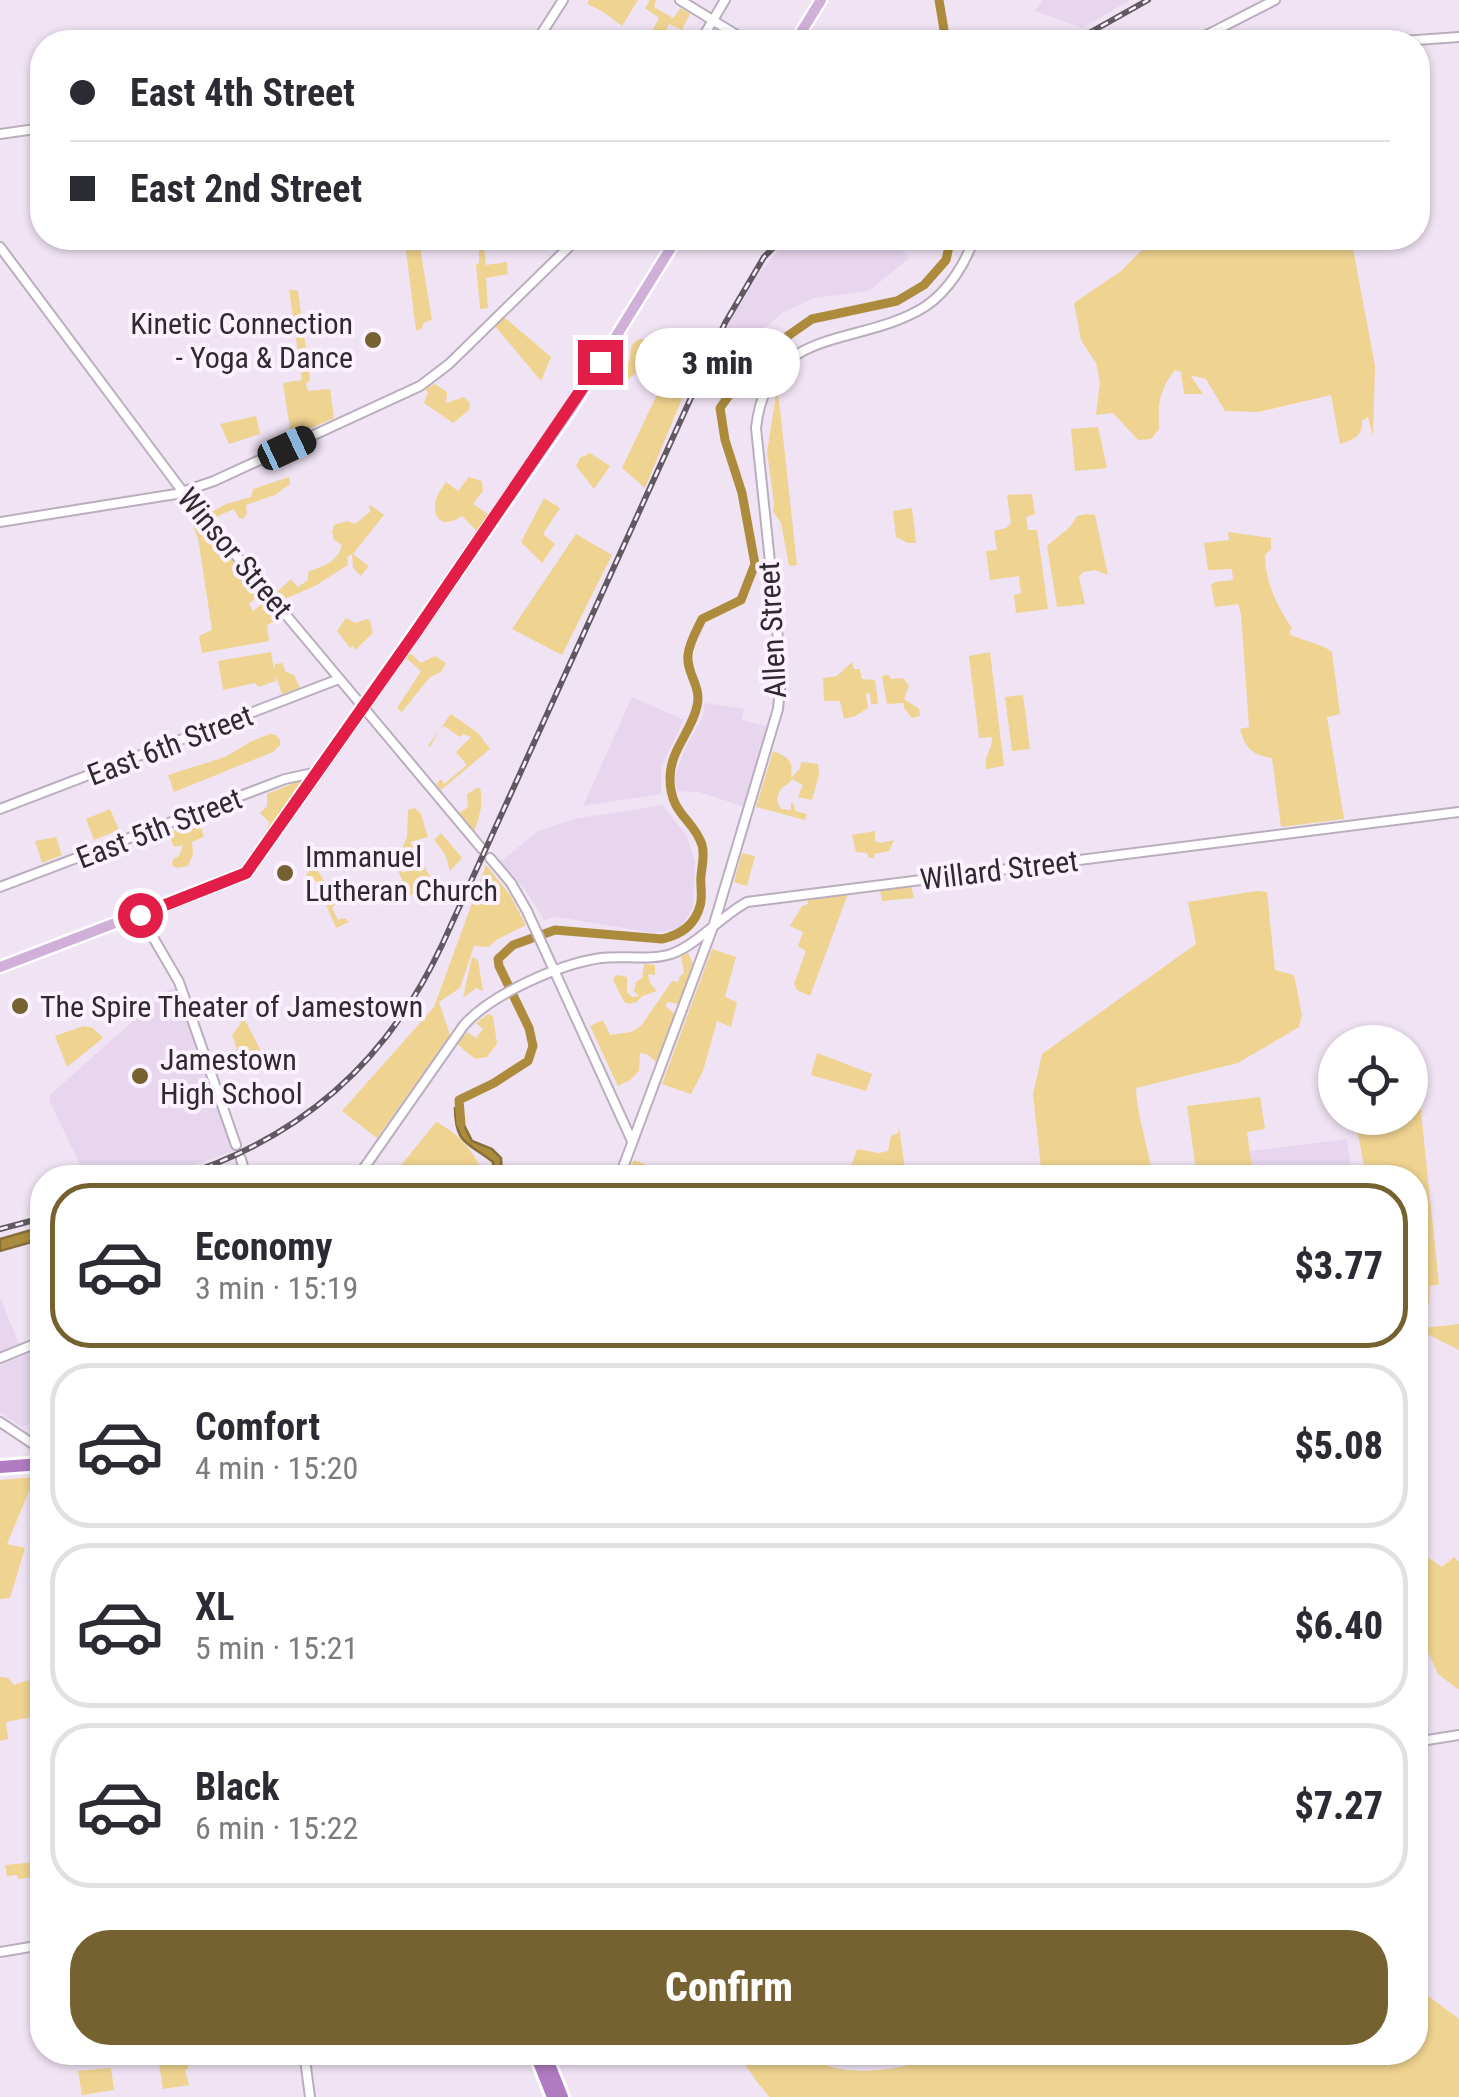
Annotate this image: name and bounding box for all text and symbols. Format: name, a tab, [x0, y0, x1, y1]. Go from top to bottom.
text: East 4th Street	[130, 71, 355, 115]
text: East 2nd Street	[130, 167, 362, 211]
place label: Kinetic Connection - Yoga & Dance	[130, 306, 353, 375]
callout: 3 min	[635, 327, 800, 397]
marker: Kinetic Connection - Yoga & Dance	[362, 329, 384, 351]
route end	[578, 340, 623, 385]
text: 3 min	[682, 344, 753, 382]
car	[253, 422, 321, 474]
street label: Winsor Street	[170, 481, 300, 625]
street label: Allen Street	[751, 561, 793, 699]
street label: East 6th Street	[82, 697, 258, 793]
street label: East 5th Street	[71, 780, 247, 876]
place label: Immanuel Lutheran Church	[305, 839, 498, 908]
street label: Willard Street	[918, 843, 1080, 897]
marker: Immanuel Lutheran Church	[274, 862, 296, 884]
route start	[118, 893, 163, 938]
place label: The Spire Theater of Jamestown	[40, 989, 423, 1024]
marker: The Spire Theater of Jamestown	[9, 995, 31, 1017]
map controls	[1318, 1025, 1428, 1135]
button: locate	[1318, 1025, 1428, 1135]
place label: Jamestown High School	[160, 1042, 303, 1111]
marker: Jamestown High School	[129, 1065, 151, 1087]
icon: car	[75, 1221, 165, 1311]
text: Economy	[195, 1225, 332, 1269]
text: $3.77	[1294, 1244, 1383, 1288]
text: 3 min · 15:19	[195, 1269, 358, 1307]
icon: car	[75, 1401, 165, 1491]
text: Comfort	[195, 1405, 320, 1449]
text: $5.08	[1294, 1424, 1383, 1468]
text: 4 min · 15:20	[195, 1449, 358, 1487]
icon: car	[75, 1581, 165, 1671]
text: XL	[195, 1585, 234, 1629]
text: $6.40	[1294, 1604, 1383, 1648]
text: 5 min · 15:21	[195, 1629, 358, 1667]
icon: car	[75, 1761, 165, 1851]
text: Black	[195, 1765, 279, 1809]
text: $7.27	[1294, 1784, 1383, 1828]
text: 6 min · 15:22	[195, 1809, 358, 1847]
button: Confirm	[70, 1930, 1388, 2045]

